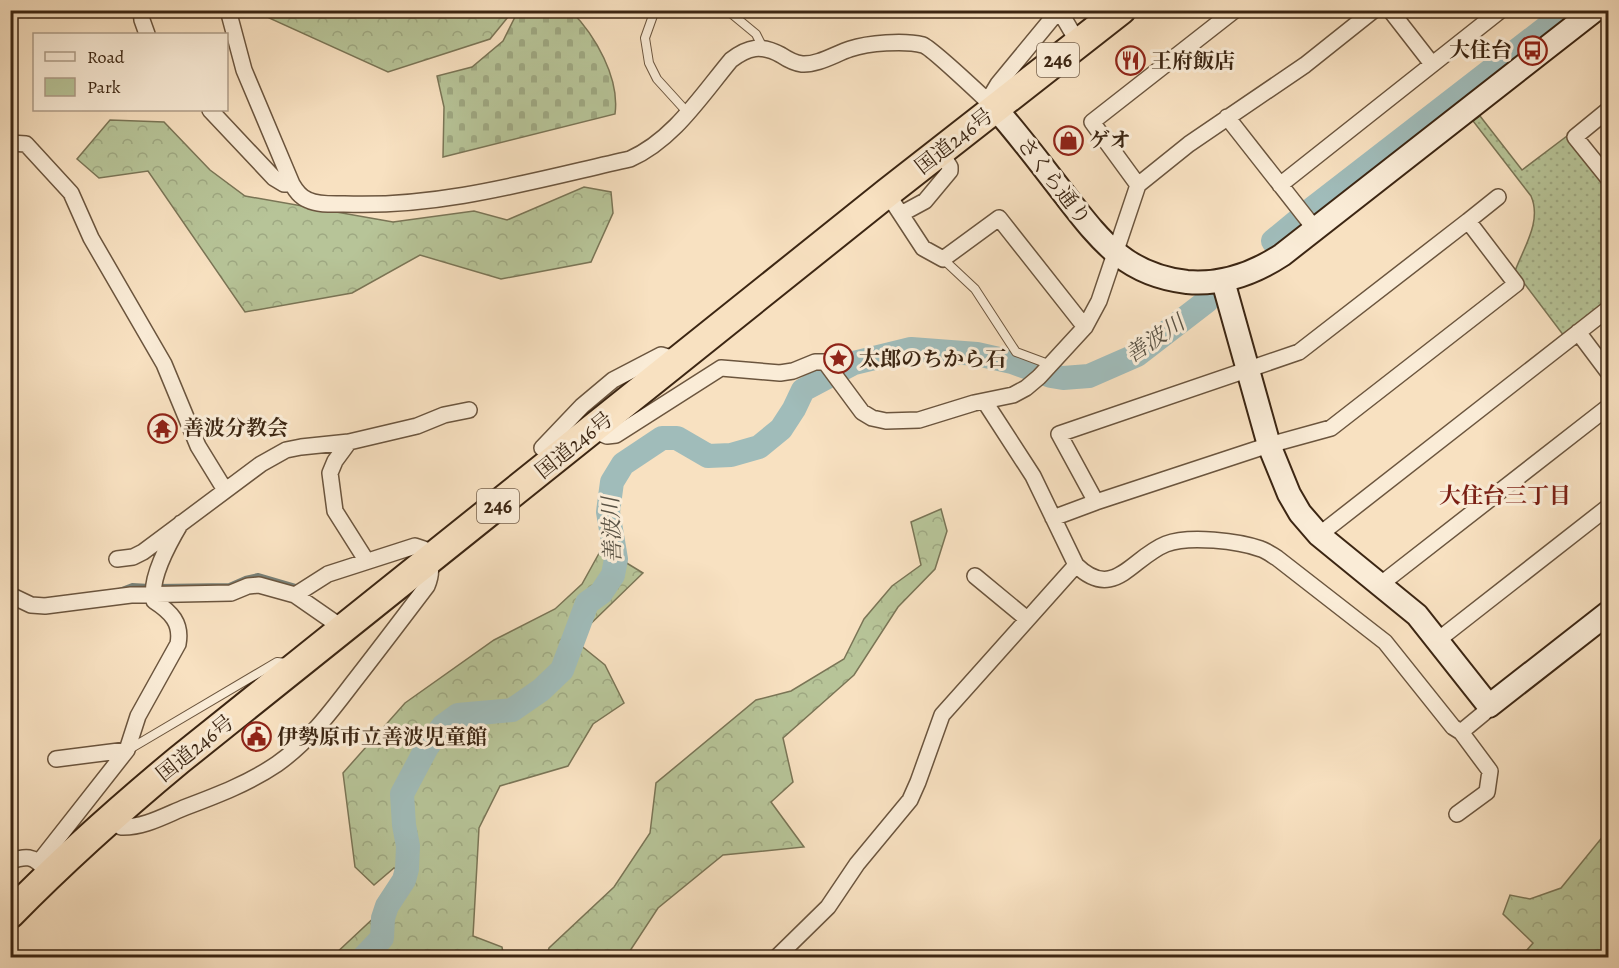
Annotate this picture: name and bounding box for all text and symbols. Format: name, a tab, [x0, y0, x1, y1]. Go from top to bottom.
legend	[33, 33, 228, 111]
bus stop icon: 大住台	[1517, 34, 1549, 66]
place label: 大住台	[1449, 36, 1512, 64]
road number: 246	[1037, 43, 1079, 77]
text: Road	[87, 45, 125, 69]
restaurant icon: 王府飯店	[1114, 45, 1146, 77]
place label: 王府飯店	[1151, 47, 1235, 75]
text: Park	[87, 75, 121, 99]
street label: 国道246号	[909, 102, 999, 180]
shop icon: ゲオ	[1052, 124, 1084, 156]
place label: ゲオ	[1089, 126, 1131, 154]
street label: さくら通り	[1011, 131, 1097, 231]
water label: 善波川	[1119, 307, 1192, 370]
place icon: 太郎のちから石	[822, 343, 854, 375]
place label: 太郎のちから石	[859, 345, 1006, 373]
street label: 国道246号	[529, 405, 619, 485]
temple icon: 善波分教会	[146, 412, 178, 444]
place label: 善波分教会	[183, 414, 288, 442]
district label: 大住台三丁目	[1439, 481, 1571, 511]
road number: 246	[477, 489, 519, 523]
water label: 善波川	[596, 495, 628, 564]
street label: 国道246号	[150, 708, 240, 788]
public building icon: 伊勢原市立善波児童館	[240, 721, 272, 753]
place label: 伊勢原市立善波児童館	[277, 723, 487, 751]

